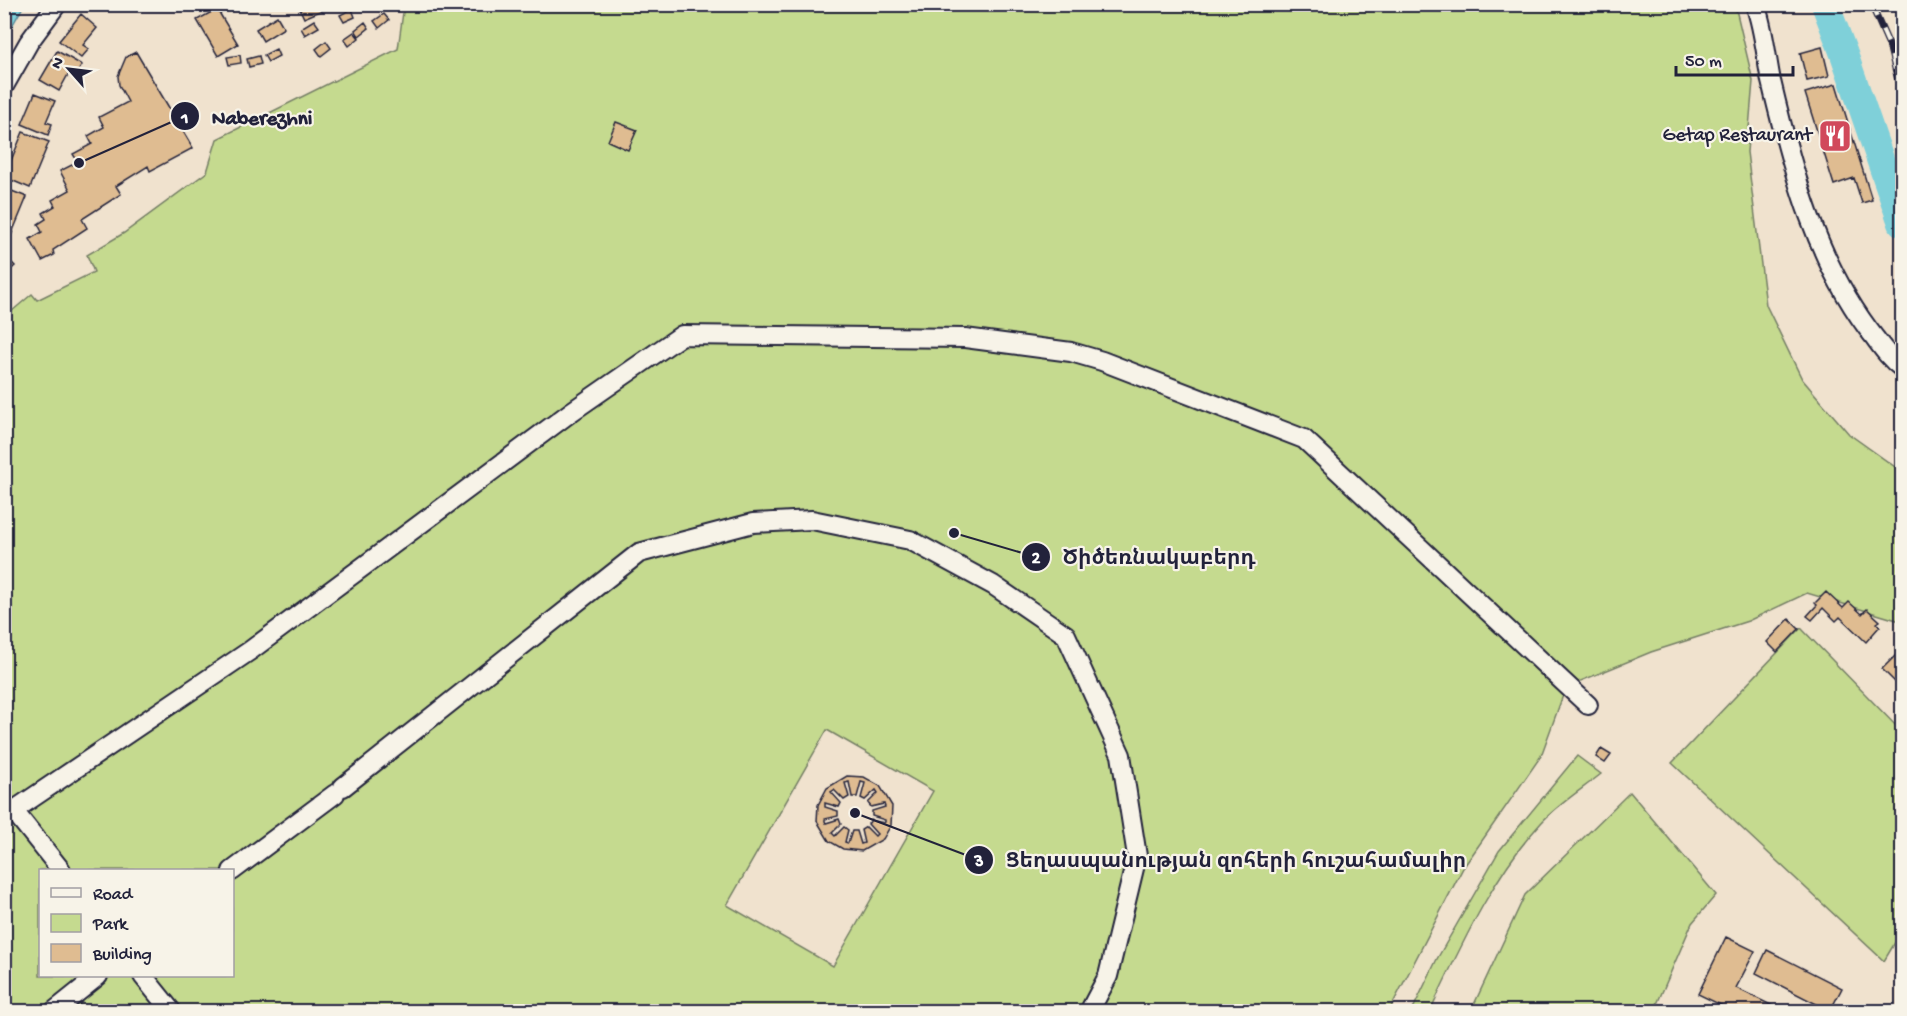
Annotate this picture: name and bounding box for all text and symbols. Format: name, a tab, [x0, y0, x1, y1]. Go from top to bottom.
north arrow	[39, 39, 99, 99]
scale bar	[1676, 39, 1793, 77]
text: 50 m	[1685, 52, 1722, 73]
text: N	[48, 54, 70, 73]
callout: Naberezhni	[170, 97, 325, 136]
text: Naberezhni	[212, 108, 312, 133]
text: 1	[180, 109, 189, 130]
restaurant icon: Getap Restaurant	[1817, 118, 1853, 154]
place label: Getap Restaurant	[1663, 125, 1814, 148]
callout: Ծիծեռնակաբերդ	[1021, 537, 1268, 576]
text: Ծիծեռնակաբերդ	[1063, 547, 1256, 573]
text: 2	[1032, 549, 1041, 570]
callout: Ցեղասպանության զոհերի հուշահամալիր	[964, 840, 1478, 879]
text: Ցեղասպանության զոհերի հուշահամալիր	[1006, 850, 1466, 876]
text: 3	[973, 852, 984, 873]
legend	[39, 869, 234, 977]
text: Road	[93, 885, 134, 906]
text: Park	[92, 915, 129, 936]
text: Building	[92, 945, 152, 966]

